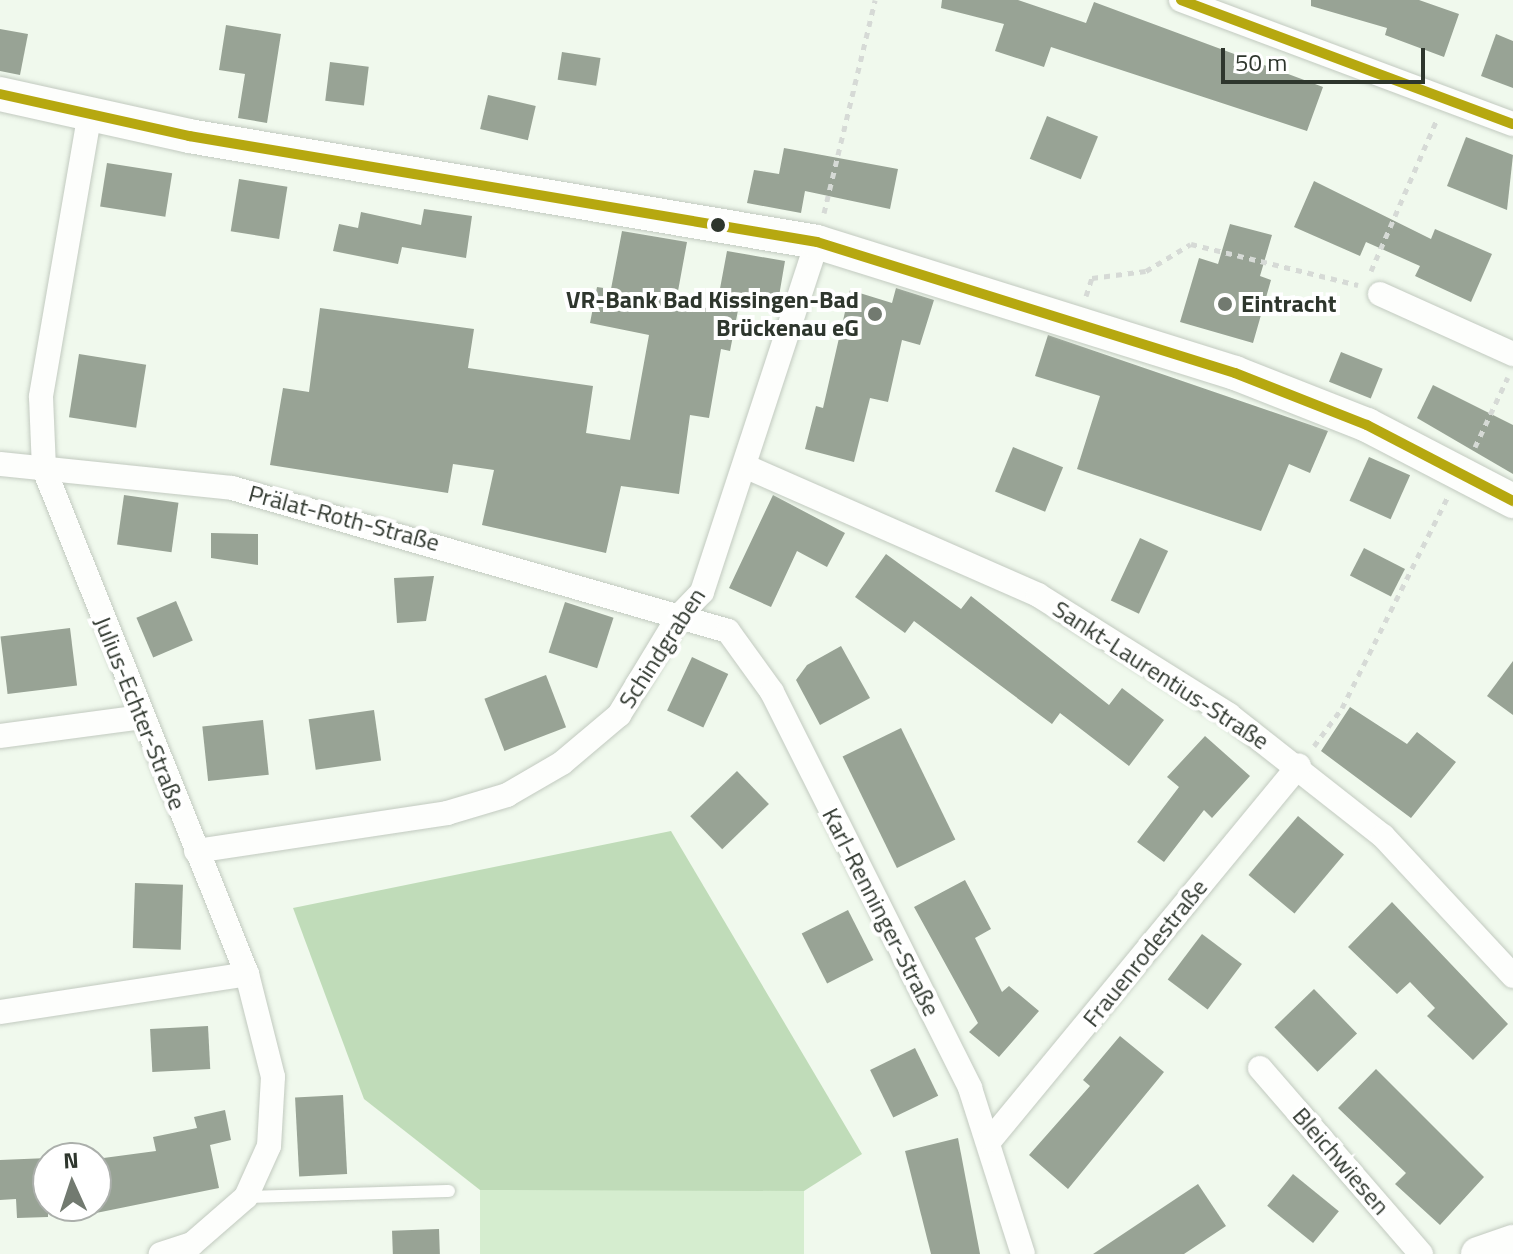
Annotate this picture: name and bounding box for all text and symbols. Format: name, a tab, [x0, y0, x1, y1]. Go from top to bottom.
scale bar	[1225, 32, 1429, 82]
text: 50 m	[1235, 44, 1287, 80]
unlabelled marker	[710, 217, 726, 233]
place label: VR-Bank Bad Kissingen-Bad Brückenau eG	[566, 286, 859, 342]
place label: Eintracht	[1241, 290, 1336, 318]
marker: Eintracht	[1216, 295, 1234, 313]
marker: VR-Bank Bad Kissingen-Bad Brückenau eG	[866, 305, 884, 323]
street label: Prälat-Roth-Straße	[245, 479, 443, 557]
street label: Schindgraben	[612, 583, 712, 713]
street label: Sankt-Laurentius-Straße	[1048, 594, 1274, 756]
street label: Julius-Echter-Straße	[88, 612, 192, 814]
street label: Karl-Renninger-Straße	[816, 803, 946, 1021]
street label: Frauenrodestraße	[1077, 873, 1213, 1033]
street label: Bleichwiesen	[1287, 1101, 1395, 1221]
north arrow	[32, 1142, 112, 1222]
text: N	[62, 1143, 79, 1177]

